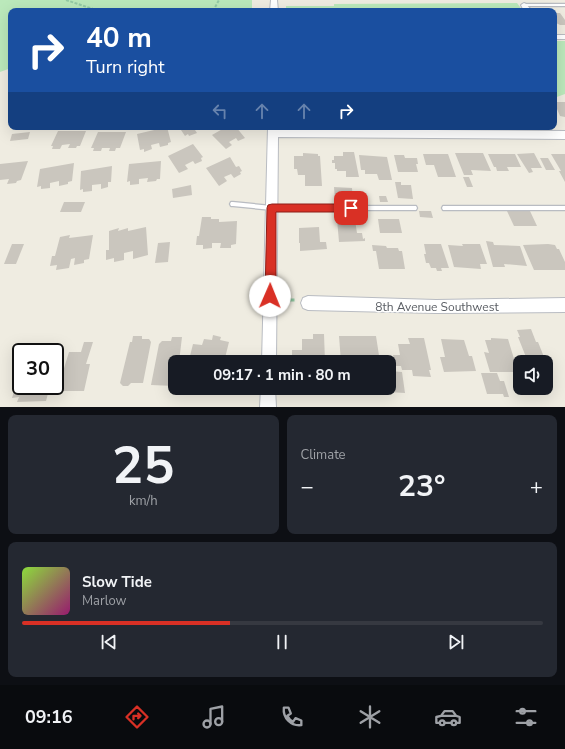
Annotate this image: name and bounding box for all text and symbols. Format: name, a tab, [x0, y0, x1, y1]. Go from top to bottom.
text: 40 m	[86, 19, 152, 57]
icon: right	[20, 24, 72, 76]
text: Turn right	[86, 55, 165, 79]
icon: left	[209, 100, 231, 122]
icon: ahead	[251, 100, 273, 122]
icon: ahead	[293, 100, 315, 122]
icon: right	[335, 100, 357, 122]
pin	[334, 191, 368, 225]
icon: arrive	[340, 197, 362, 219]
position arrow	[249, 275, 291, 317]
street label: 8th Avenue Southwest	[375, 299, 499, 315]
speed limit sign: 30	[12, 343, 64, 395]
map controls	[513, 355, 553, 395]
button: sound	[513, 355, 553, 395]
text: 09:17 · 1 min · 80 m	[213, 365, 351, 385]
text: 25	[112, 430, 174, 501]
text: Climate	[301, 446, 346, 464]
text: 23°	[398, 466, 445, 507]
text: −	[301, 472, 314, 502]
text: +	[530, 472, 543, 502]
text: km/h	[129, 492, 158, 510]
text: Slow Tide	[82, 572, 152, 592]
text: Marlow	[82, 592, 127, 610]
icon: previous	[98, 631, 120, 653]
icon: pause	[271, 631, 293, 653]
icon: next	[445, 631, 467, 653]
icon: directions	[123, 703, 151, 731]
icon: music	[200, 703, 228, 731]
icon: phone	[278, 703, 306, 731]
icon: climate	[356, 703, 384, 731]
icon: car	[434, 703, 462, 731]
icon: filters	[512, 703, 540, 731]
text: 09:16	[25, 705, 73, 729]

